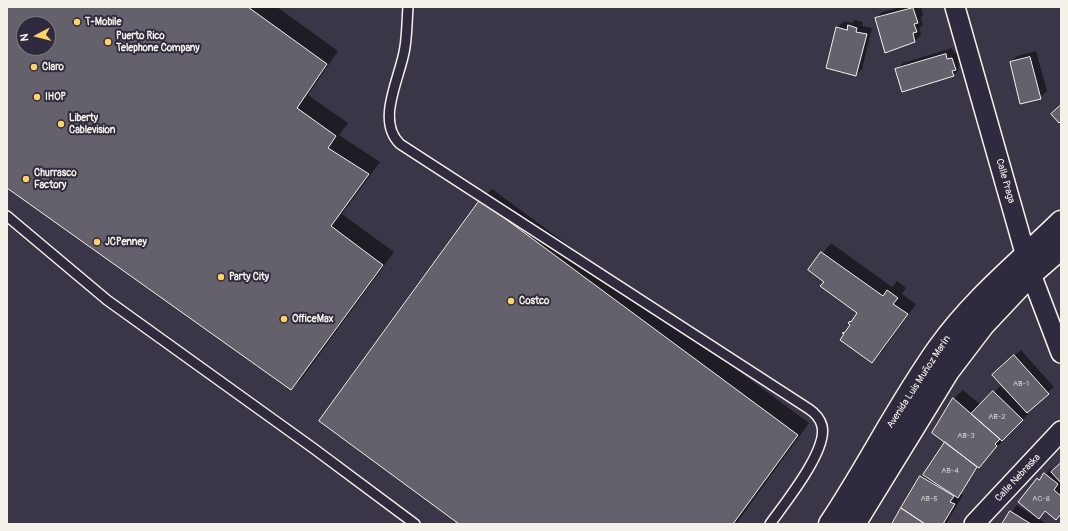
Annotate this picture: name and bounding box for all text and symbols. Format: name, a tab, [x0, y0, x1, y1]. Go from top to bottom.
north arrow	[16, 16, 56, 56]
place label: T-Mobile	[85, 16, 121, 28]
marker: T-Mobile	[72, 17, 82, 27]
place label: Puerto Rico Telephone Company	[116, 30, 200, 54]
text: N	[18, 33, 31, 42]
marker: Puerto Rico Telephone Company	[103, 37, 113, 47]
place label: Claro	[42, 61, 64, 73]
marker: Claro	[29, 62, 39, 72]
place label: IHOP	[45, 91, 66, 103]
marker: IHOP	[32, 92, 42, 102]
place label: Liberty Cablevision	[69, 112, 115, 136]
marker: Liberty Cablevision	[56, 119, 66, 129]
street label: Calle Praga	[993, 157, 1017, 205]
place label: Churrasco Factory	[34, 167, 77, 190]
marker: Churrasco Factory	[21, 174, 31, 184]
place label: JCPenney	[105, 236, 147, 248]
marker: JCPenney	[92, 237, 102, 247]
place label: Party City	[229, 271, 269, 283]
marker: Party City	[216, 272, 226, 282]
place label: Costco	[519, 295, 549, 307]
marker: Costco	[506, 296, 516, 306]
place label: OfficeMax	[292, 313, 334, 325]
marker: OfficeMax	[279, 314, 289, 324]
street label: Avenida Luis Muñoz Marín	[885, 333, 953, 431]
house number: AB-1	[1013, 379, 1029, 389]
house number: AB-2	[988, 412, 1006, 422]
house number: AB-3	[957, 431, 975, 441]
street label: Calle Nebraska	[993, 452, 1043, 504]
house number: AB-4	[941, 466, 959, 476]
house number: AB-5	[920, 494, 938, 504]
house number: AC-8	[1032, 494, 1050, 504]

